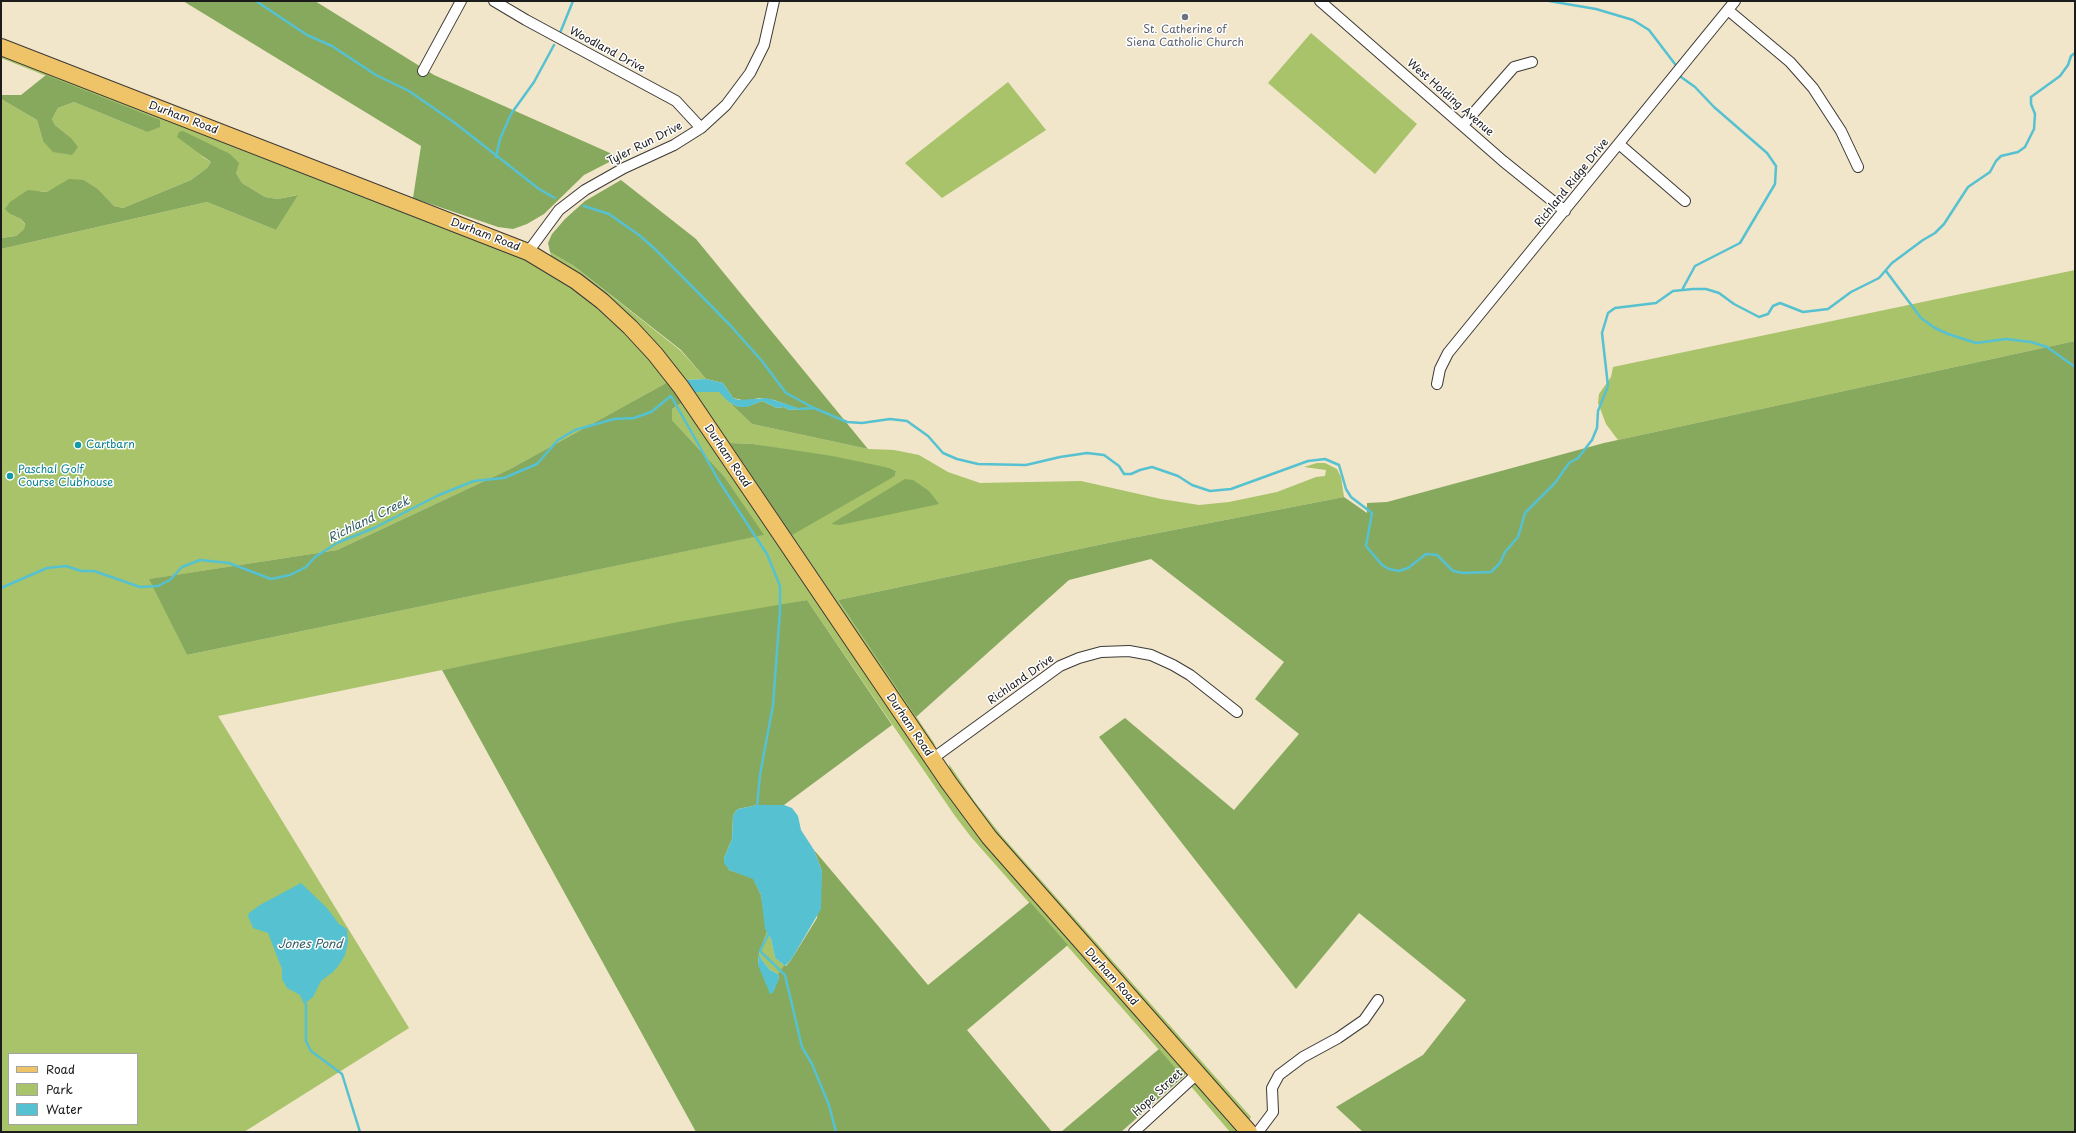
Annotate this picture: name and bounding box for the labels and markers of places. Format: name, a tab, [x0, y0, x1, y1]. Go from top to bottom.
marker: St. Catherine of Siena Catholic Church	[1180, 12, 1190, 22]
place label: St. Catherine of Siena Catholic Church	[1126, 23, 1244, 49]
place label: Cartbarn	[86, 438, 135, 452]
marker: Cartbarn	[73, 440, 83, 450]
place label: Paschal Golf Course Clubhouse	[18, 463, 113, 489]
marker: Paschal Golf Course Clubhouse	[5, 471, 15, 481]

